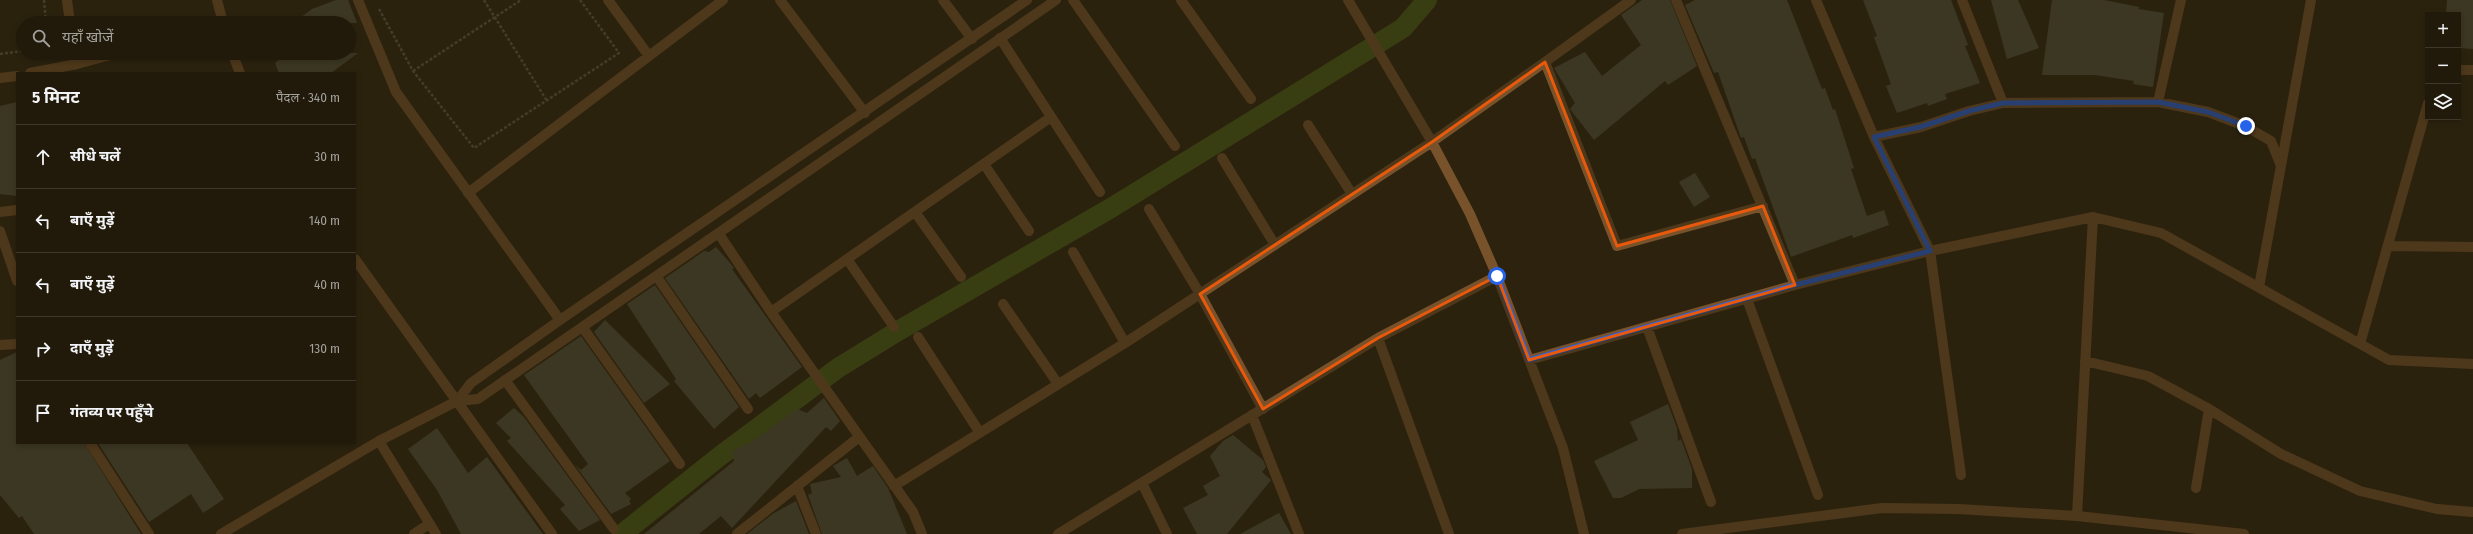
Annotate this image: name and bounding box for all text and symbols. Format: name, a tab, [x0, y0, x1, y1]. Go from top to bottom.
map controls	[2425, 12, 2461, 120]
button: +	[2425, 12, 2461, 48]
search box	[16, 16, 356, 60]
icon: search	[30, 27, 52, 49]
text: यहाँ खोजें	[62, 28, 113, 46]
button: −	[2425, 48, 2461, 84]
button: layers	[2425, 84, 2461, 120]
text: 5 मिनट	[32, 87, 80, 108]
text: पैदल · 340 m	[276, 90, 340, 105]
route end	[2237, 117, 2255, 135]
icon: ahead	[32, 146, 54, 168]
text: सीधे चलें	[70, 147, 120, 165]
text: 30 m	[314, 149, 340, 164]
icon: left	[32, 210, 54, 232]
text: बाएँ मुड़ें	[70, 211, 114, 229]
text: 140 m	[309, 213, 340, 228]
route start	[1488, 267, 1506, 285]
icon: left	[32, 274, 54, 296]
text: बाएँ मुड़ें	[70, 275, 114, 293]
text: 40 m	[314, 277, 340, 292]
icon: right	[32, 338, 54, 360]
text: दाएँ मुड़ें	[70, 339, 113, 357]
text: 130 m	[309, 341, 340, 356]
icon: arrive	[32, 402, 54, 424]
text: गंतव्य पर पहुँचे	[70, 403, 153, 421]

